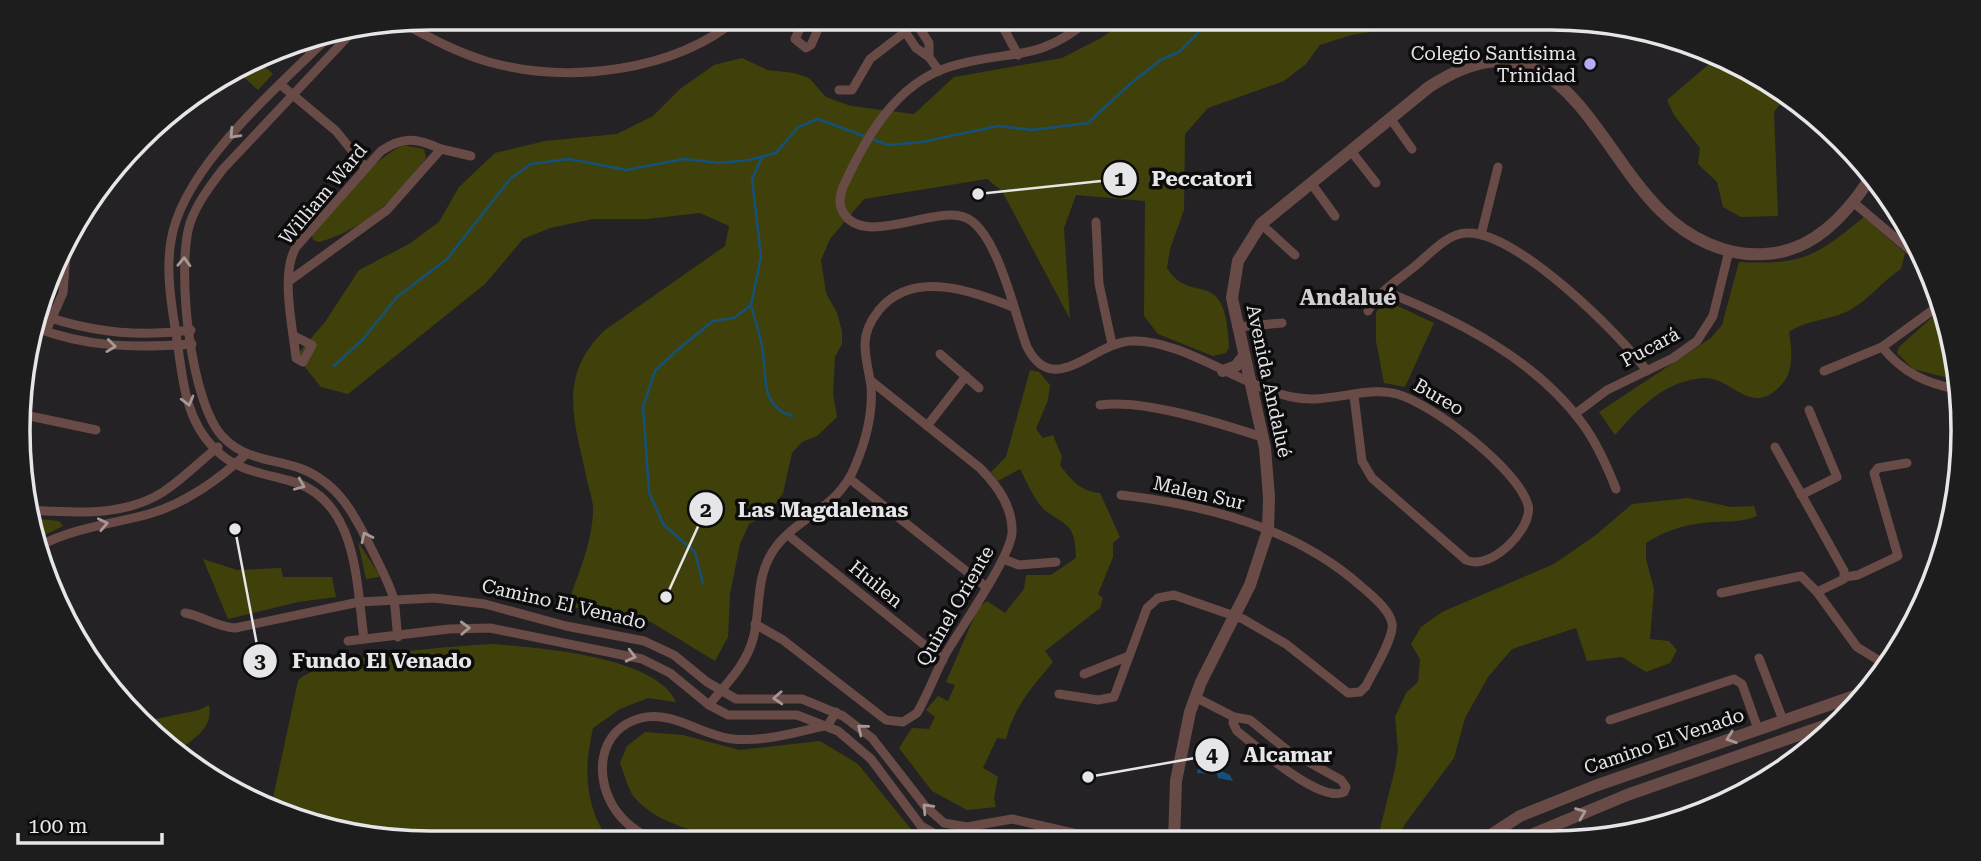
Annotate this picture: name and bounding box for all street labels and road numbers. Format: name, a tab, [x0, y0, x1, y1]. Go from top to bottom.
street label: William Ward	[274, 139, 372, 249]
street label: Avenida Andalué	[1242, 303, 1296, 459]
street label: Pucará	[1617, 322, 1684, 372]
street label: Bureo	[1410, 373, 1468, 421]
street label: Malen Sur	[1151, 471, 1247, 515]
street label: Quinel Oriente	[911, 542, 999, 670]
street label: Huilen	[845, 555, 907, 613]
street label: Camino El Venado	[480, 574, 648, 634]
street label: Camino El Venado	[1581, 703, 1747, 779]

